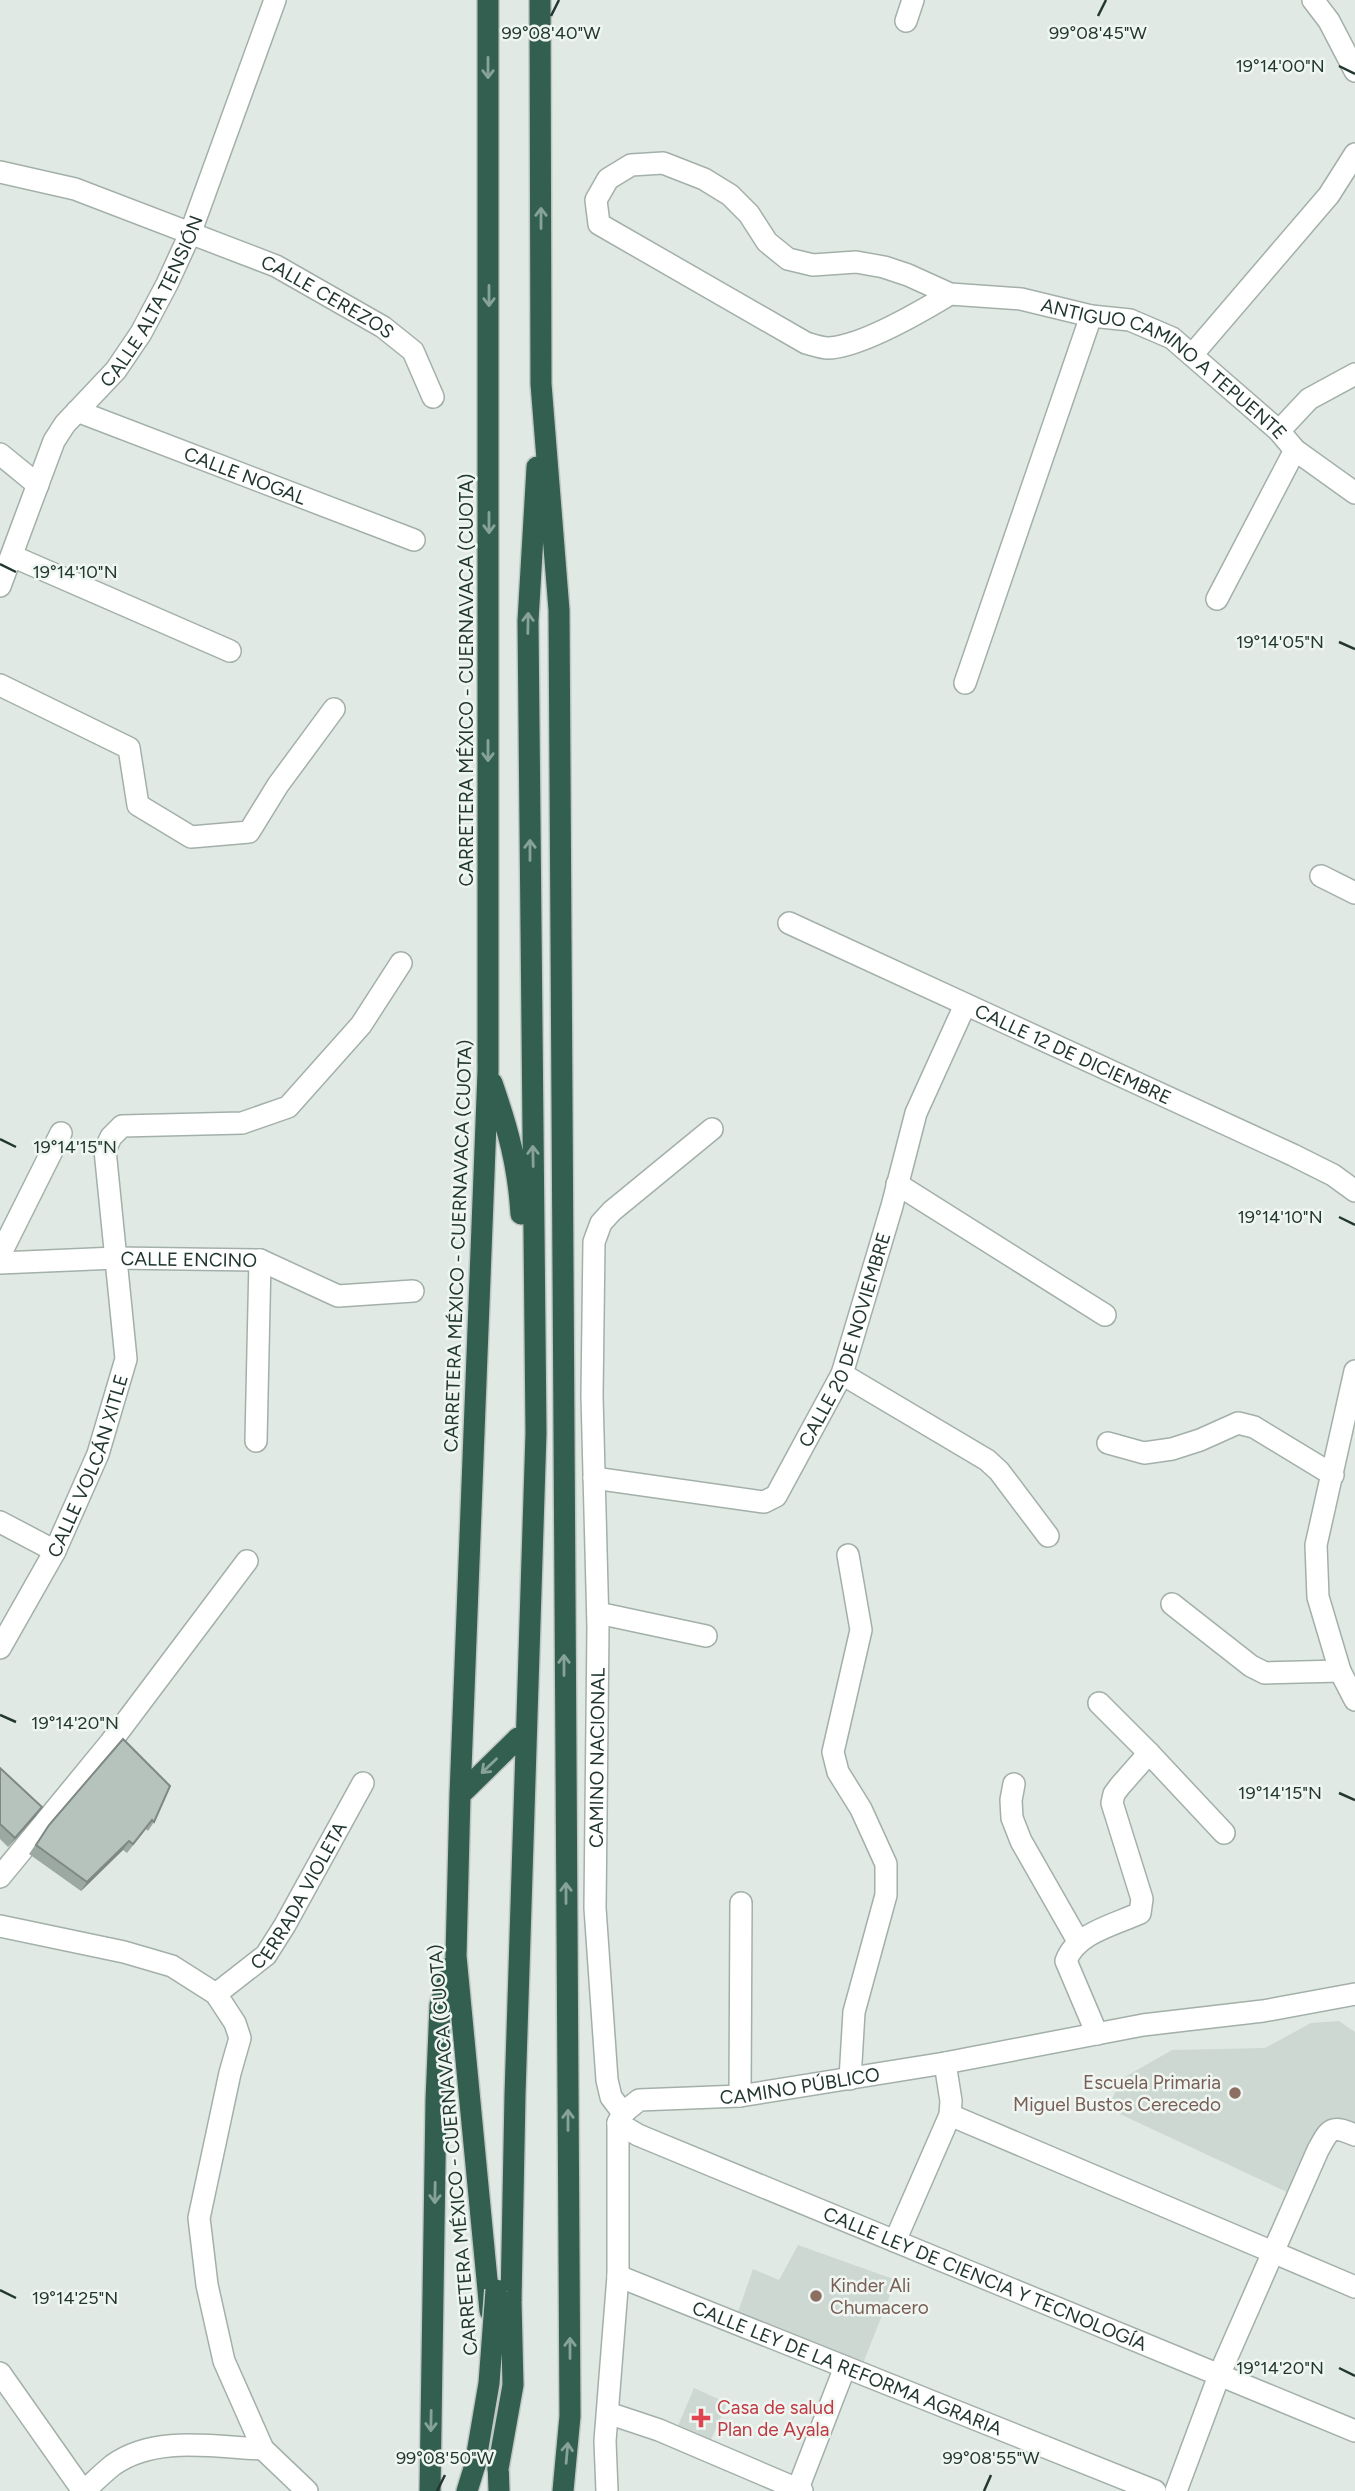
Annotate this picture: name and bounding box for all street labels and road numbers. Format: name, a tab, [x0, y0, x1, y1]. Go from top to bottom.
street label: CALLE ALTA TENSIÓN	[95, 212, 207, 392]
street label: CALLE CEREZOS	[258, 250, 399, 343]
street label: ANTIGUO CAMINO A TEPUENTE	[1039, 293, 1292, 444]
street label: CALLE NOGAL	[181, 442, 309, 509]
street label: CARRETERA MÉXICO - CUERNAVACA (CUOTA)	[455, 474, 478, 886]
street label: CALLE 12 DE DICIEMBRE	[971, 999, 1175, 1109]
street label: CARRETERA MÉXICO - CUERNAVACA (CUOTA)	[439, 1039, 477, 1453]
street label: CALLE 20 DE NOVIEMBRE	[793, 1229, 895, 1451]
street label: CALLE ENCINO	[120, 1247, 257, 1271]
street label: CALLE VOLCÁN XITLE	[42, 1371, 132, 1561]
street label: CAMINO NACIONAL	[584, 1668, 609, 1848]
street label: CERRADA VIOLETA	[246, 1817, 351, 1974]
street label: CARRETERA MÉXICO - CUERNAVACA (CUOTA)	[424, 1943, 482, 2357]
street label: CAMINO PÚBLICO	[719, 2062, 881, 2108]
street label: CALLE LEY DE CIENCIA Y TECNOLOGÍA	[820, 2201, 1151, 2355]
street label: CALLE LEY DE LA REFORMA AGRARIA	[689, 2296, 1006, 2440]

